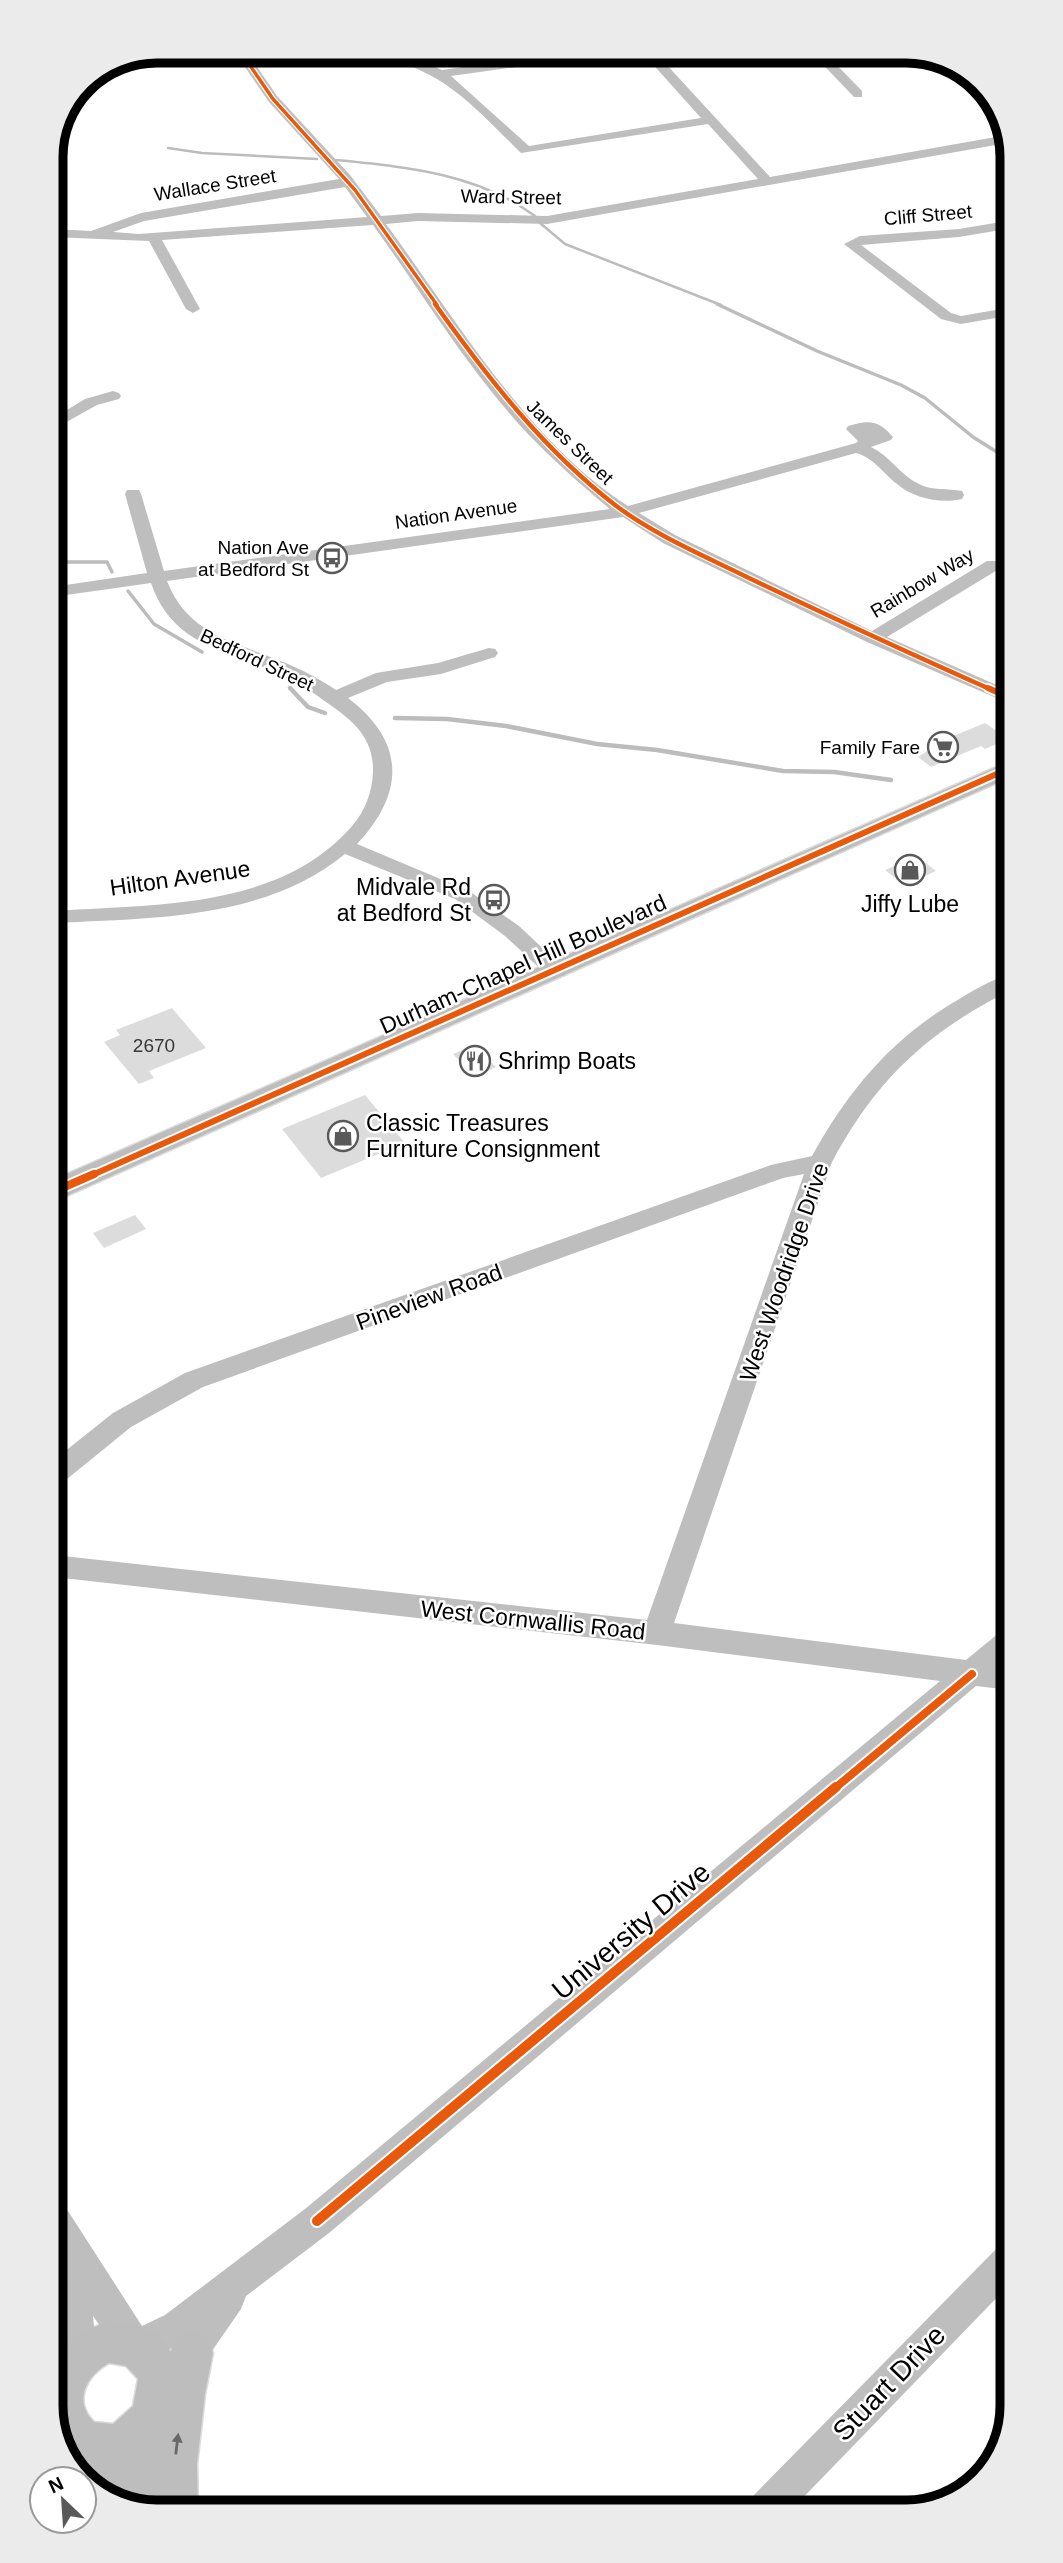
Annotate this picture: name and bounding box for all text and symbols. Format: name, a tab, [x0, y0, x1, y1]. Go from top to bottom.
street label: Wallace Street	[153, 165, 278, 205]
street label: Ward Street	[460, 186, 562, 208]
street label: Cliff Street	[883, 201, 974, 229]
street label: James Street	[522, 396, 618, 489]
street label: Nation Avenue	[394, 495, 518, 533]
place label: Nation Ave at Bedford St	[198, 537, 310, 580]
bus stop icon: Nation Ave at Bedford St	[315, 541, 349, 575]
street label: Rainbow Way	[867, 544, 978, 622]
street label: Bedford Street	[197, 625, 318, 696]
supermarket icon: Family Fare	[926, 730, 960, 764]
place label: Family Fare	[820, 737, 920, 758]
shop icon: Jiffy Lube	[893, 853, 927, 887]
street label: Hilton Avenue	[108, 855, 252, 901]
place label: Midvale Rd at Bedford St	[337, 874, 472, 926]
bus stop icon: Midvale Rd at Bedford St	[477, 883, 511, 917]
street label: Durham-Chapel Hill Boulevard	[376, 889, 670, 1039]
place label: Jiffy Lube	[861, 891, 959, 917]
house number: 2670	[133, 1035, 175, 1056]
restaurant icon: Shrimp Boats	[458, 1044, 492, 1078]
place label: Shrimp Boats	[498, 1048, 636, 1074]
place label: Classic Treasures Furniture Consignment	[366, 1110, 601, 1162]
shop icon: Classic Treasures Furniture Consignment	[326, 1119, 360, 1153]
street label: West Woodridge Drive	[734, 1159, 834, 1385]
street label: Pineview Road	[352, 1259, 506, 1335]
street label: West Cornwallis Road	[419, 1595, 647, 1645]
street label: University Drive	[546, 1856, 716, 2006]
street label: Stuart Drive	[827, 2319, 951, 2447]
one-way arrow	[172, 2433, 183, 2455]
north arrow	[28, 2465, 98, 2535]
text: N	[45, 2473, 67, 2497]

